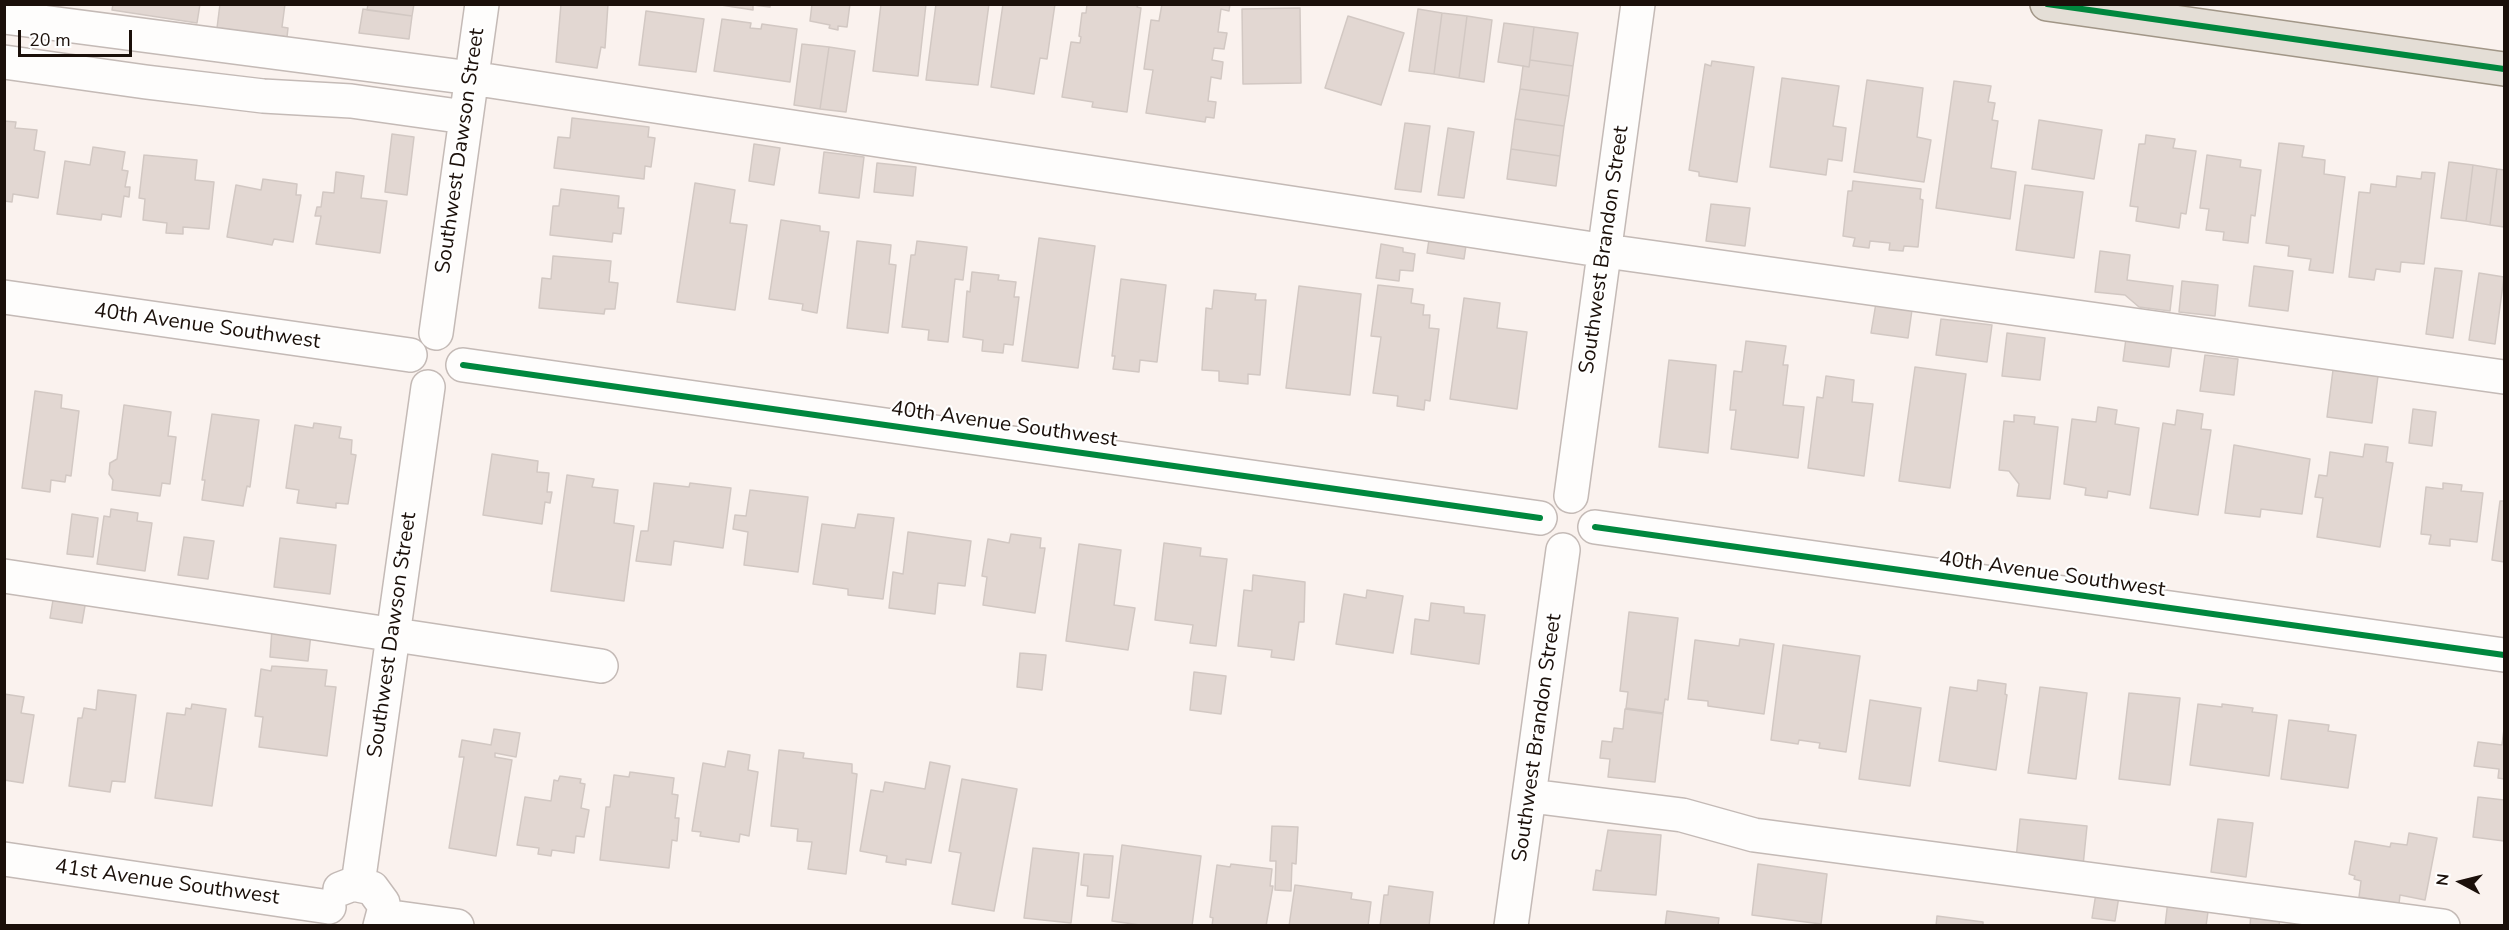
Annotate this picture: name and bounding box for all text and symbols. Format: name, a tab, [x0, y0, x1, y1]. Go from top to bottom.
scale bar	[21, 18, 135, 56]
street label: Southwest Dawson Street	[431, 27, 491, 275]
text: 20 m	[29, 28, 71, 52]
street label: Southwest Brandon Street	[1575, 124, 1635, 376]
street label: 40th Avenue Southwest	[92, 299, 322, 355]
street label: 40th Avenue Southwest	[889, 397, 1119, 453]
street label: Southwest Dawson Street	[363, 511, 423, 759]
street label: 40th Avenue Southwest	[1937, 547, 2167, 603]
street label: Southwest Brandon Street	[1508, 612, 1568, 864]
north arrow	[2431, 852, 2491, 912]
street label: 41st Avenue Southwest	[53, 855, 281, 911]
text: N	[2431, 873, 2455, 887]

